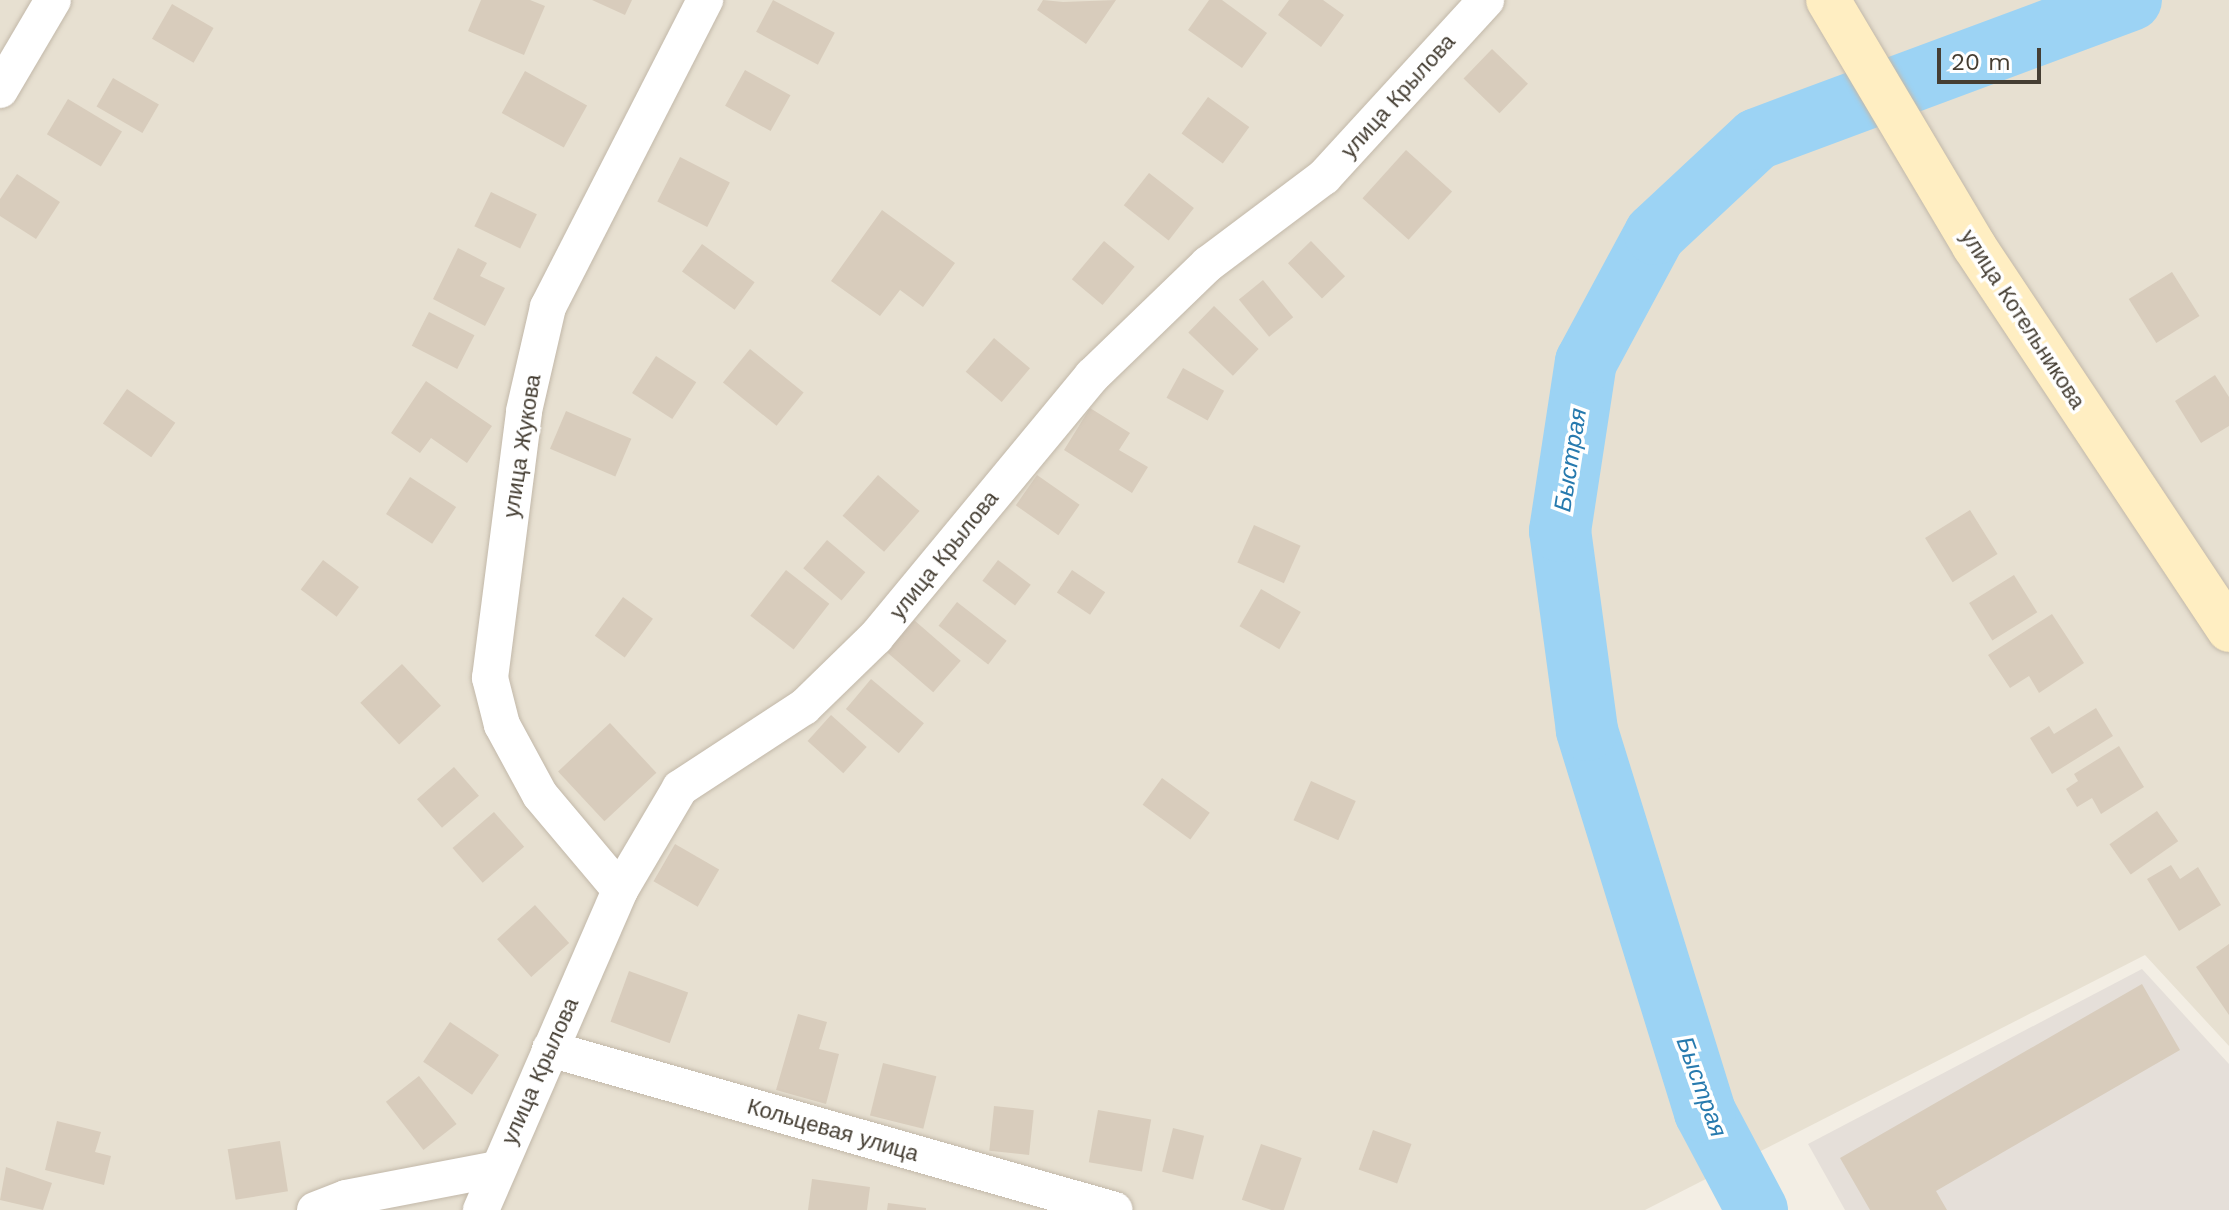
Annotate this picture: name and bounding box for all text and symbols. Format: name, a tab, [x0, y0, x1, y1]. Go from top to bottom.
street label: улица Крылова	[1335, 29, 1461, 163]
scale bar	[1941, 32, 2045, 82]
text: 20 m	[1951, 48, 2011, 76]
street label: улица Котельникова	[1955, 224, 2091, 414]
street label: улица Жукова	[498, 372, 546, 520]
water label: Быстрая	[1549, 406, 1593, 514]
street label: улица Крылова	[884, 485, 1004, 625]
street label: улица Крылова	[496, 994, 584, 1148]
water label: Быстрая	[1670, 1033, 1732, 1141]
street label: Кольцевая улица	[744, 1093, 922, 1167]

